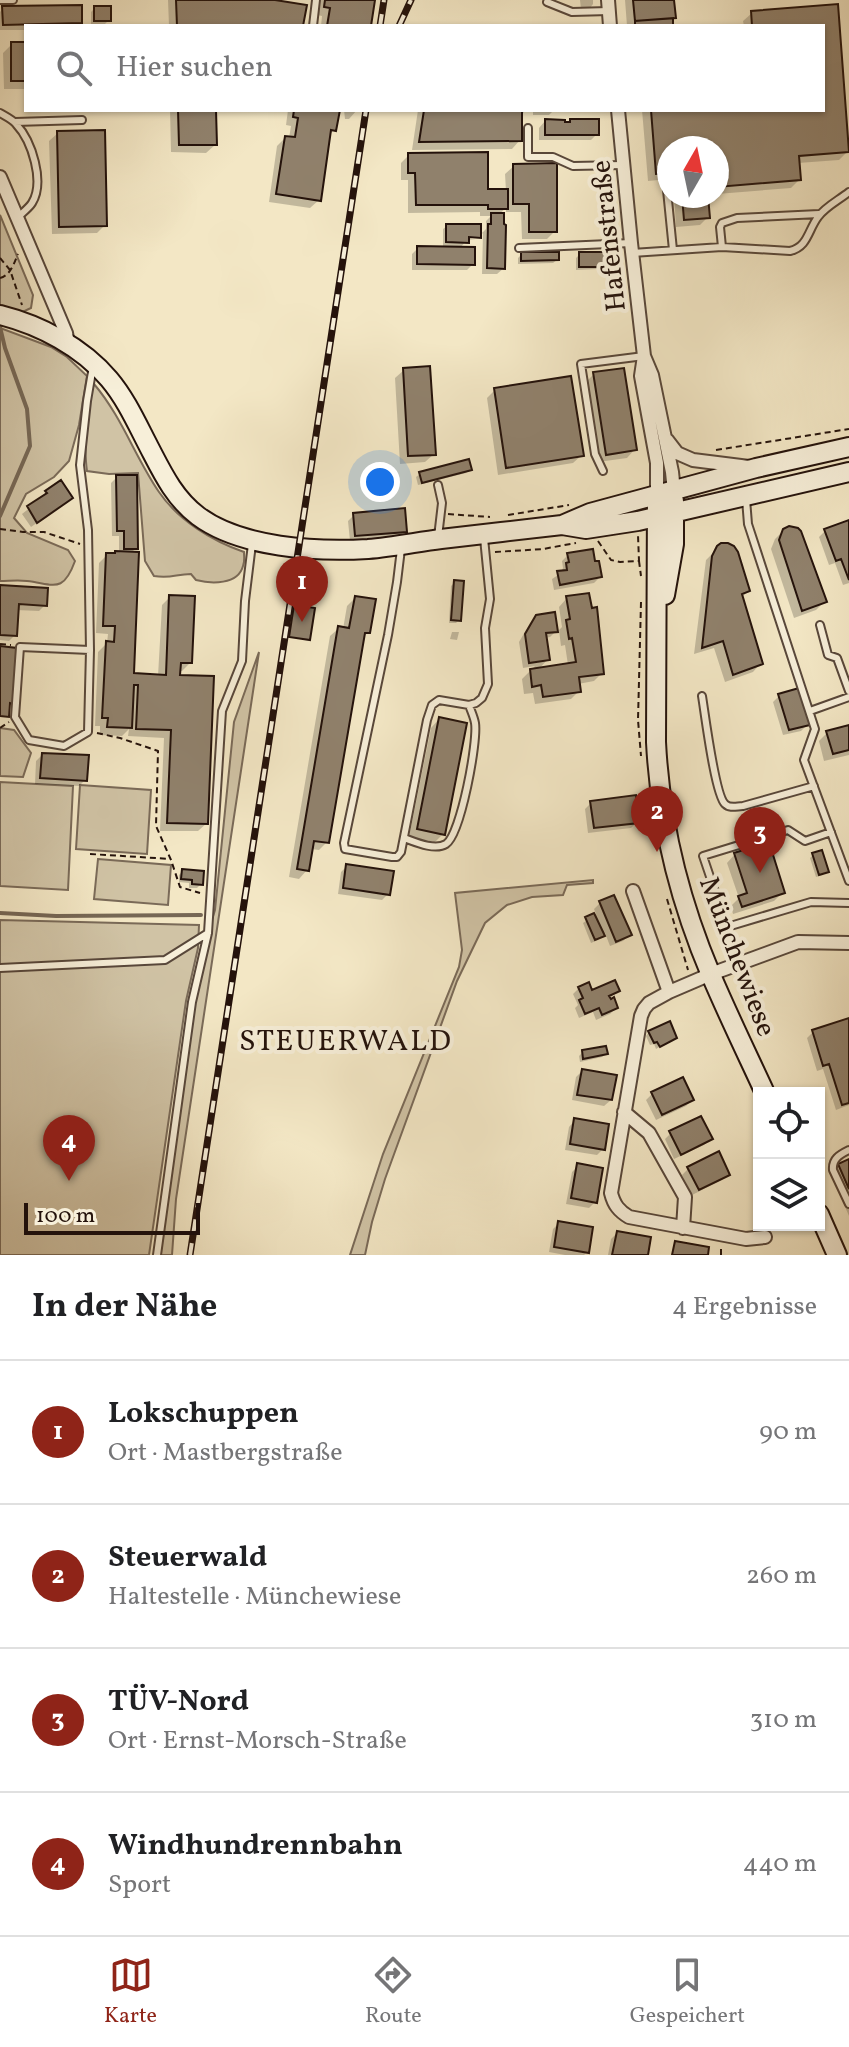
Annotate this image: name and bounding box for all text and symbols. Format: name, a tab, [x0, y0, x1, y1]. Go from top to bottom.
search box	[24, 24, 825, 112]
icon: search	[52, 46, 96, 90]
text: Hier suchen	[116, 47, 273, 89]
north arrow	[657, 136, 729, 208]
street label: Hafenstraße	[582, 158, 637, 313]
your location	[360, 462, 400, 502]
pin: 1	[276, 556, 328, 622]
pin: 2	[631, 786, 683, 852]
pin: 3	[734, 807, 786, 873]
street label: Münchewiese	[688, 871, 785, 1042]
district label: STEUERWALD	[239, 1021, 453, 1063]
map controls	[753, 1087, 825, 1231]
button: locate	[753, 1087, 825, 1159]
pin: 4	[43, 1115, 95, 1181]
button: layers	[753, 1159, 825, 1231]
scale bar	[24, 1199, 200, 1235]
text: 100 m	[36, 1201, 95, 1232]
text: In der Nähe	[32, 1284, 217, 1331]
text: 4 Ergebnisse	[672, 1289, 817, 1325]
text: Lokschuppen	[108, 1393, 299, 1435]
text: 1	[53, 1414, 63, 1450]
text: 90 m	[759, 1414, 817, 1450]
text: Ort · Mastbergstraße	[108, 1435, 343, 1471]
text: Steuerwald	[108, 1537, 267, 1579]
text: 2	[51, 1558, 65, 1594]
text: 260 m	[746, 1558, 817, 1594]
text: Haltestelle · Münchewiese	[108, 1579, 401, 1615]
text: TÜV-Nord	[108, 1681, 249, 1723]
text: 3	[51, 1702, 65, 1738]
text: 310 m	[750, 1702, 817, 1738]
text: Ort · Ernst-Morsch-Straße	[108, 1723, 407, 1759]
text: Windhundrennbahn	[108, 1825, 403, 1867]
text: 4	[50, 1846, 66, 1882]
text: 440 m	[743, 1846, 817, 1882]
text: Sport	[108, 1867, 171, 1903]
tab: Karte	[104, 1953, 157, 2032]
tab: Route	[365, 1953, 422, 2032]
tab: Gespeichert	[630, 1953, 745, 2032]

